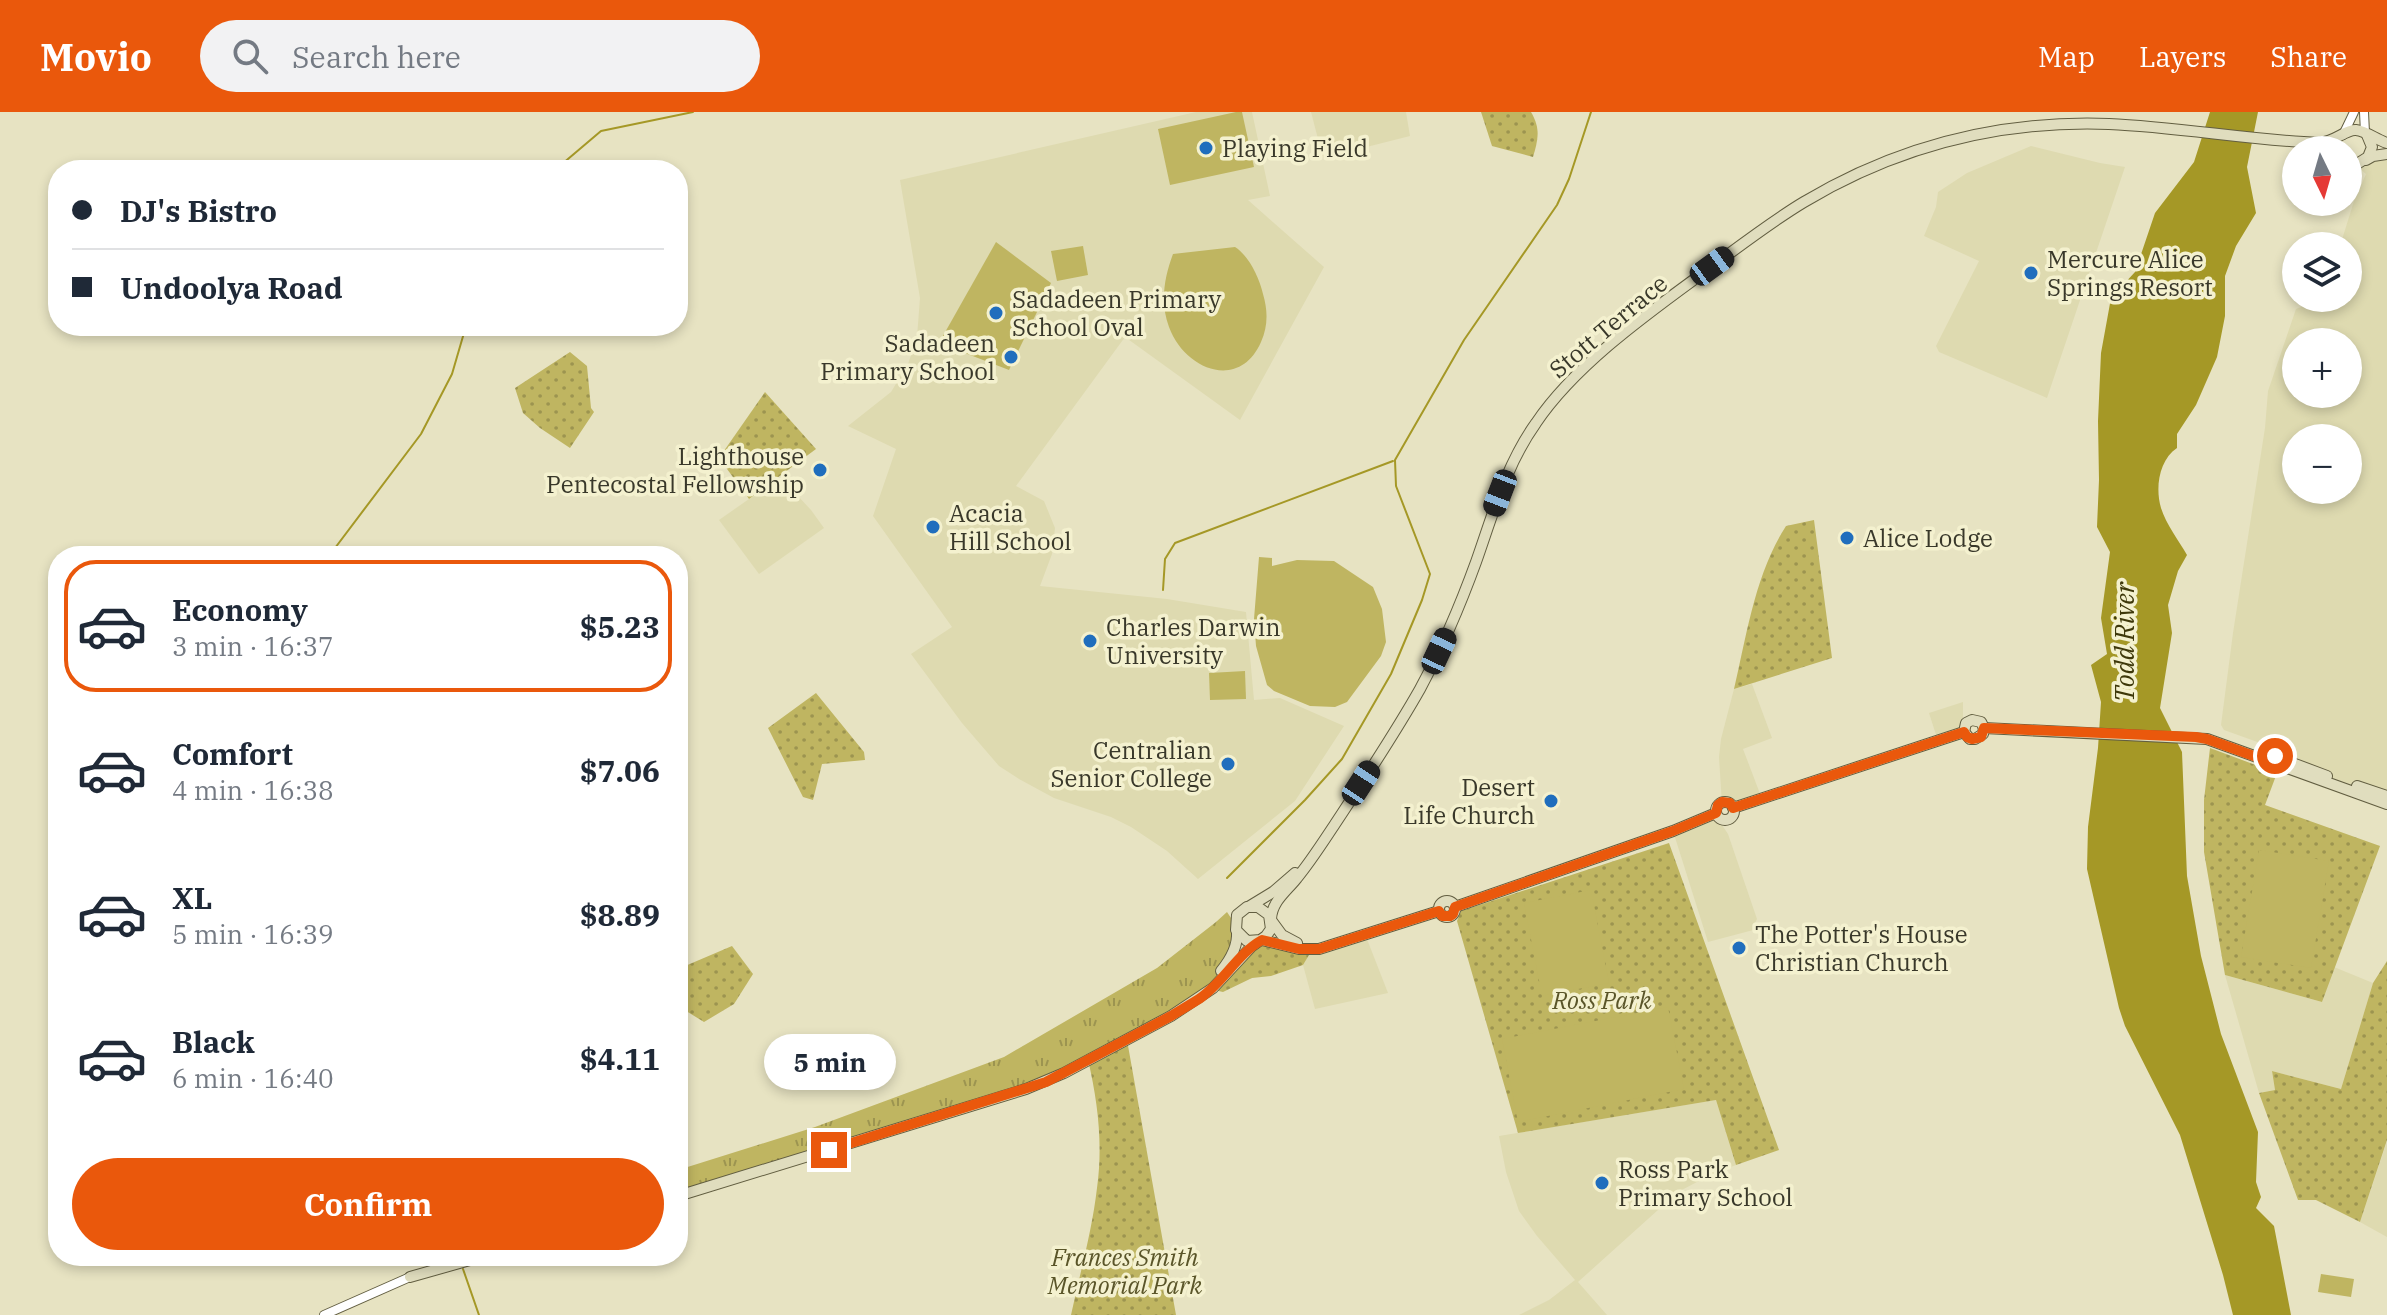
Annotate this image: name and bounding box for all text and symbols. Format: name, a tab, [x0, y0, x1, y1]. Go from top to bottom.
search box	[200, 20, 760, 92]
text: Movio	[40, 32, 152, 81]
icon: search	[228, 34, 272, 78]
text: Search here	[292, 37, 461, 76]
text: Map	[2038, 38, 2095, 75]
text: Layers	[2139, 38, 2226, 75]
text: Share	[2270, 38, 2347, 75]
place label: Playing Field	[1222, 132, 1368, 164]
north arrow	[2282, 136, 2362, 216]
map controls	[2282, 136, 2362, 504]
marker: Playing Field	[1197, 139, 1215, 157]
text: DJ's Bistro	[120, 191, 277, 230]
button: layers	[2282, 232, 2362, 312]
car	[1686, 242, 1738, 290]
place label: Mercure Alice Springs Resort	[2047, 243, 2213, 303]
marker: Mercure Alice Springs Resort	[2022, 264, 2040, 282]
street label: Stott Terrace	[1542, 267, 1674, 385]
text: Undoolya Road	[120, 268, 343, 307]
place label: Sadadeen Primary School Oval	[1012, 283, 1221, 343]
marker: Sadadeen Primary School Oval	[987, 304, 1005, 322]
place label: Sadadeen Primary School	[820, 327, 995, 387]
button: +	[2282, 328, 2362, 408]
marker: Sadadeen Primary School	[1002, 348, 1020, 366]
button: −	[2282, 424, 2362, 504]
place label: Lighthouse Pentecostal Fellowship	[546, 440, 804, 500]
marker: Lighthouse Pentecostal Fellowship	[811, 461, 829, 479]
car	[1480, 466, 1520, 520]
place label: Acacia Hill School	[949, 497, 1071, 557]
marker: Acacia Hill School	[924, 518, 942, 536]
place label: Alice Lodge	[1863, 522, 1993, 554]
marker: Alice Lodge	[1838, 529, 1856, 547]
water label: Todd River	[2107, 581, 2141, 702]
icon: car	[76, 590, 148, 662]
text: Economy	[172, 590, 308, 629]
text: $5.23	[580, 607, 660, 646]
place label: Charles Darwin University	[1106, 611, 1281, 671]
car	[1418, 624, 1460, 678]
text: 3 min · 16:37	[172, 629, 334, 663]
marker: Charles Darwin University	[1081, 632, 1099, 650]
icon: car	[76, 734, 148, 806]
text: Comfort	[172, 734, 293, 773]
place label: Centralian Senior College	[1050, 734, 1212, 794]
route start	[2257, 738, 2293, 774]
text: $7.06	[580, 751, 660, 790]
marker: Centralian Senior College	[1219, 755, 1237, 773]
car	[1338, 756, 1384, 810]
place label: Desert Life Church	[1403, 771, 1535, 831]
text: 4 min · 16:38	[172, 773, 334, 807]
marker: Desert Life Church	[1542, 792, 1560, 810]
icon: car	[76, 878, 148, 950]
text: XL	[172, 878, 212, 917]
text: $8.89	[580, 895, 660, 934]
text: 5 min · 16:39	[172, 917, 334, 951]
place label: The Potter's House Christian Church	[1755, 918, 1968, 978]
marker: The Potter's House Christian Church	[1730, 939, 1748, 957]
park label: Ross Park	[1551, 984, 1652, 1016]
icon: car	[76, 1022, 148, 1094]
text: Black	[172, 1022, 255, 1061]
callout: 5 min	[763, 1034, 895, 1090]
text: $4.11	[580, 1039, 660, 1078]
text: 5 min	[794, 1045, 866, 1079]
text: 6 min · 16:40	[172, 1061, 334, 1095]
route end	[811, 1132, 847, 1168]
place label: Ross Park Primary School	[1618, 1153, 1793, 1213]
button: Confirm	[72, 1158, 664, 1250]
marker: Ross Park Primary School	[1593, 1174, 1611, 1192]
park label: Frances Smith Memorial Park	[1047, 1241, 1203, 1301]

